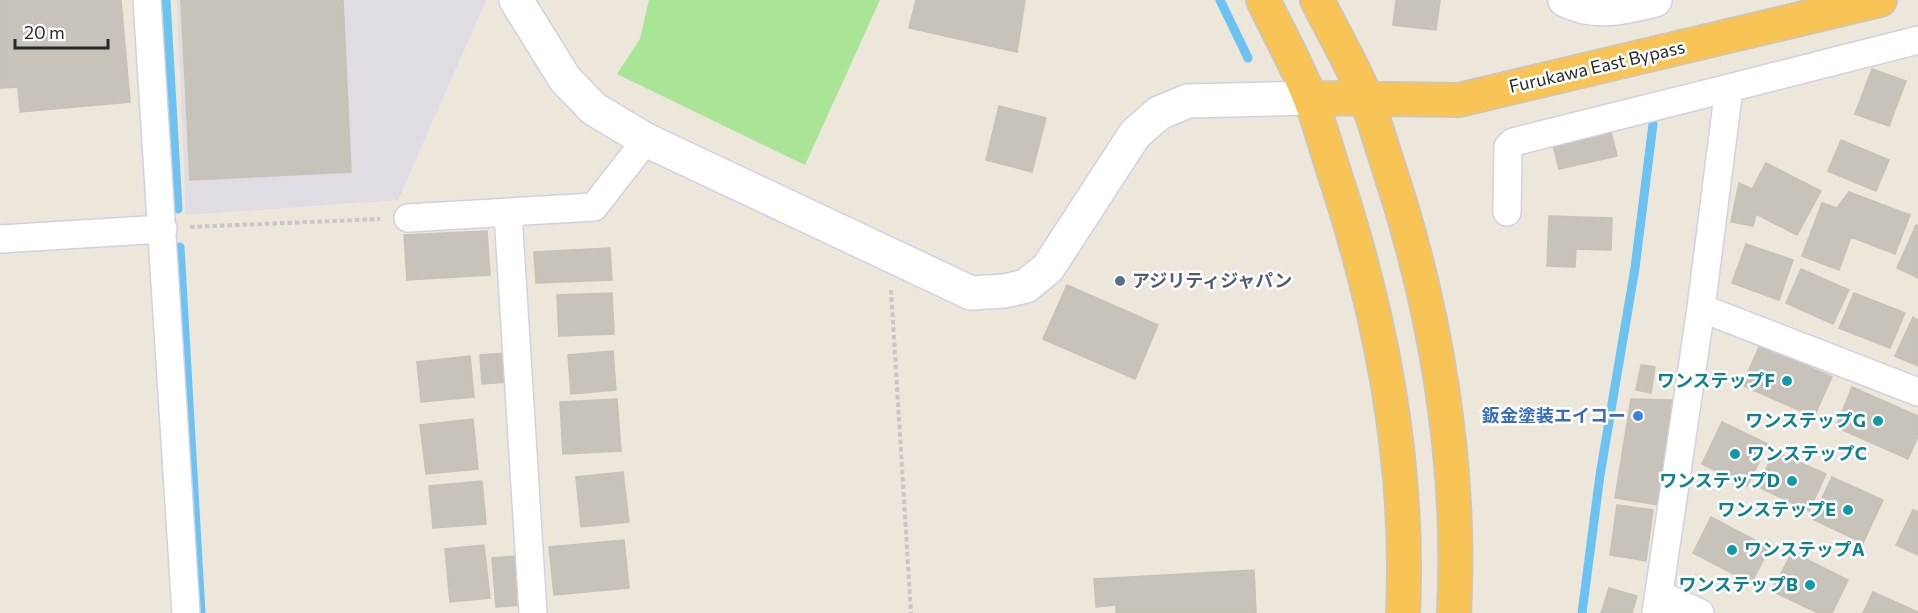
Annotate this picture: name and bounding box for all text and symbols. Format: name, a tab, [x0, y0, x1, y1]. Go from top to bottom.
scale bar	[15, 12, 108, 50]
text: 20 m	[24, 21, 65, 43]
street label: Furukawa East Bypass	[1507, 35, 1687, 97]
place label: アジリティジャパン	[1132, 269, 1292, 291]
marker: アジリティジャパン	[1113, 274, 1127, 288]
place label: ワンステップF	[1657, 369, 1775, 391]
marker: ワンステップF	[1780, 374, 1794, 388]
place label: 鈑金塗装エイコー	[1481, 404, 1626, 426]
marker: 鈑金塗装エイコー	[1631, 409, 1645, 423]
place label: ワンステップG	[1745, 409, 1866, 431]
marker: ワンステップG	[1871, 414, 1885, 428]
place label: ワンステップC	[1747, 442, 1867, 464]
marker: ワンステップC	[1728, 447, 1742, 461]
place label: ワンステップD	[1659, 469, 1780, 491]
marker: ワンステップD	[1785, 474, 1799, 488]
place label: ワンステップE	[1718, 498, 1836, 520]
marker: ワンステップE	[1841, 503, 1855, 517]
place label: ワンステップA	[1744, 538, 1865, 560]
marker: ワンステップA	[1725, 543, 1739, 557]
place label: ワンステップB	[1678, 573, 1798, 595]
marker: ワンステップB	[1803, 578, 1817, 592]

